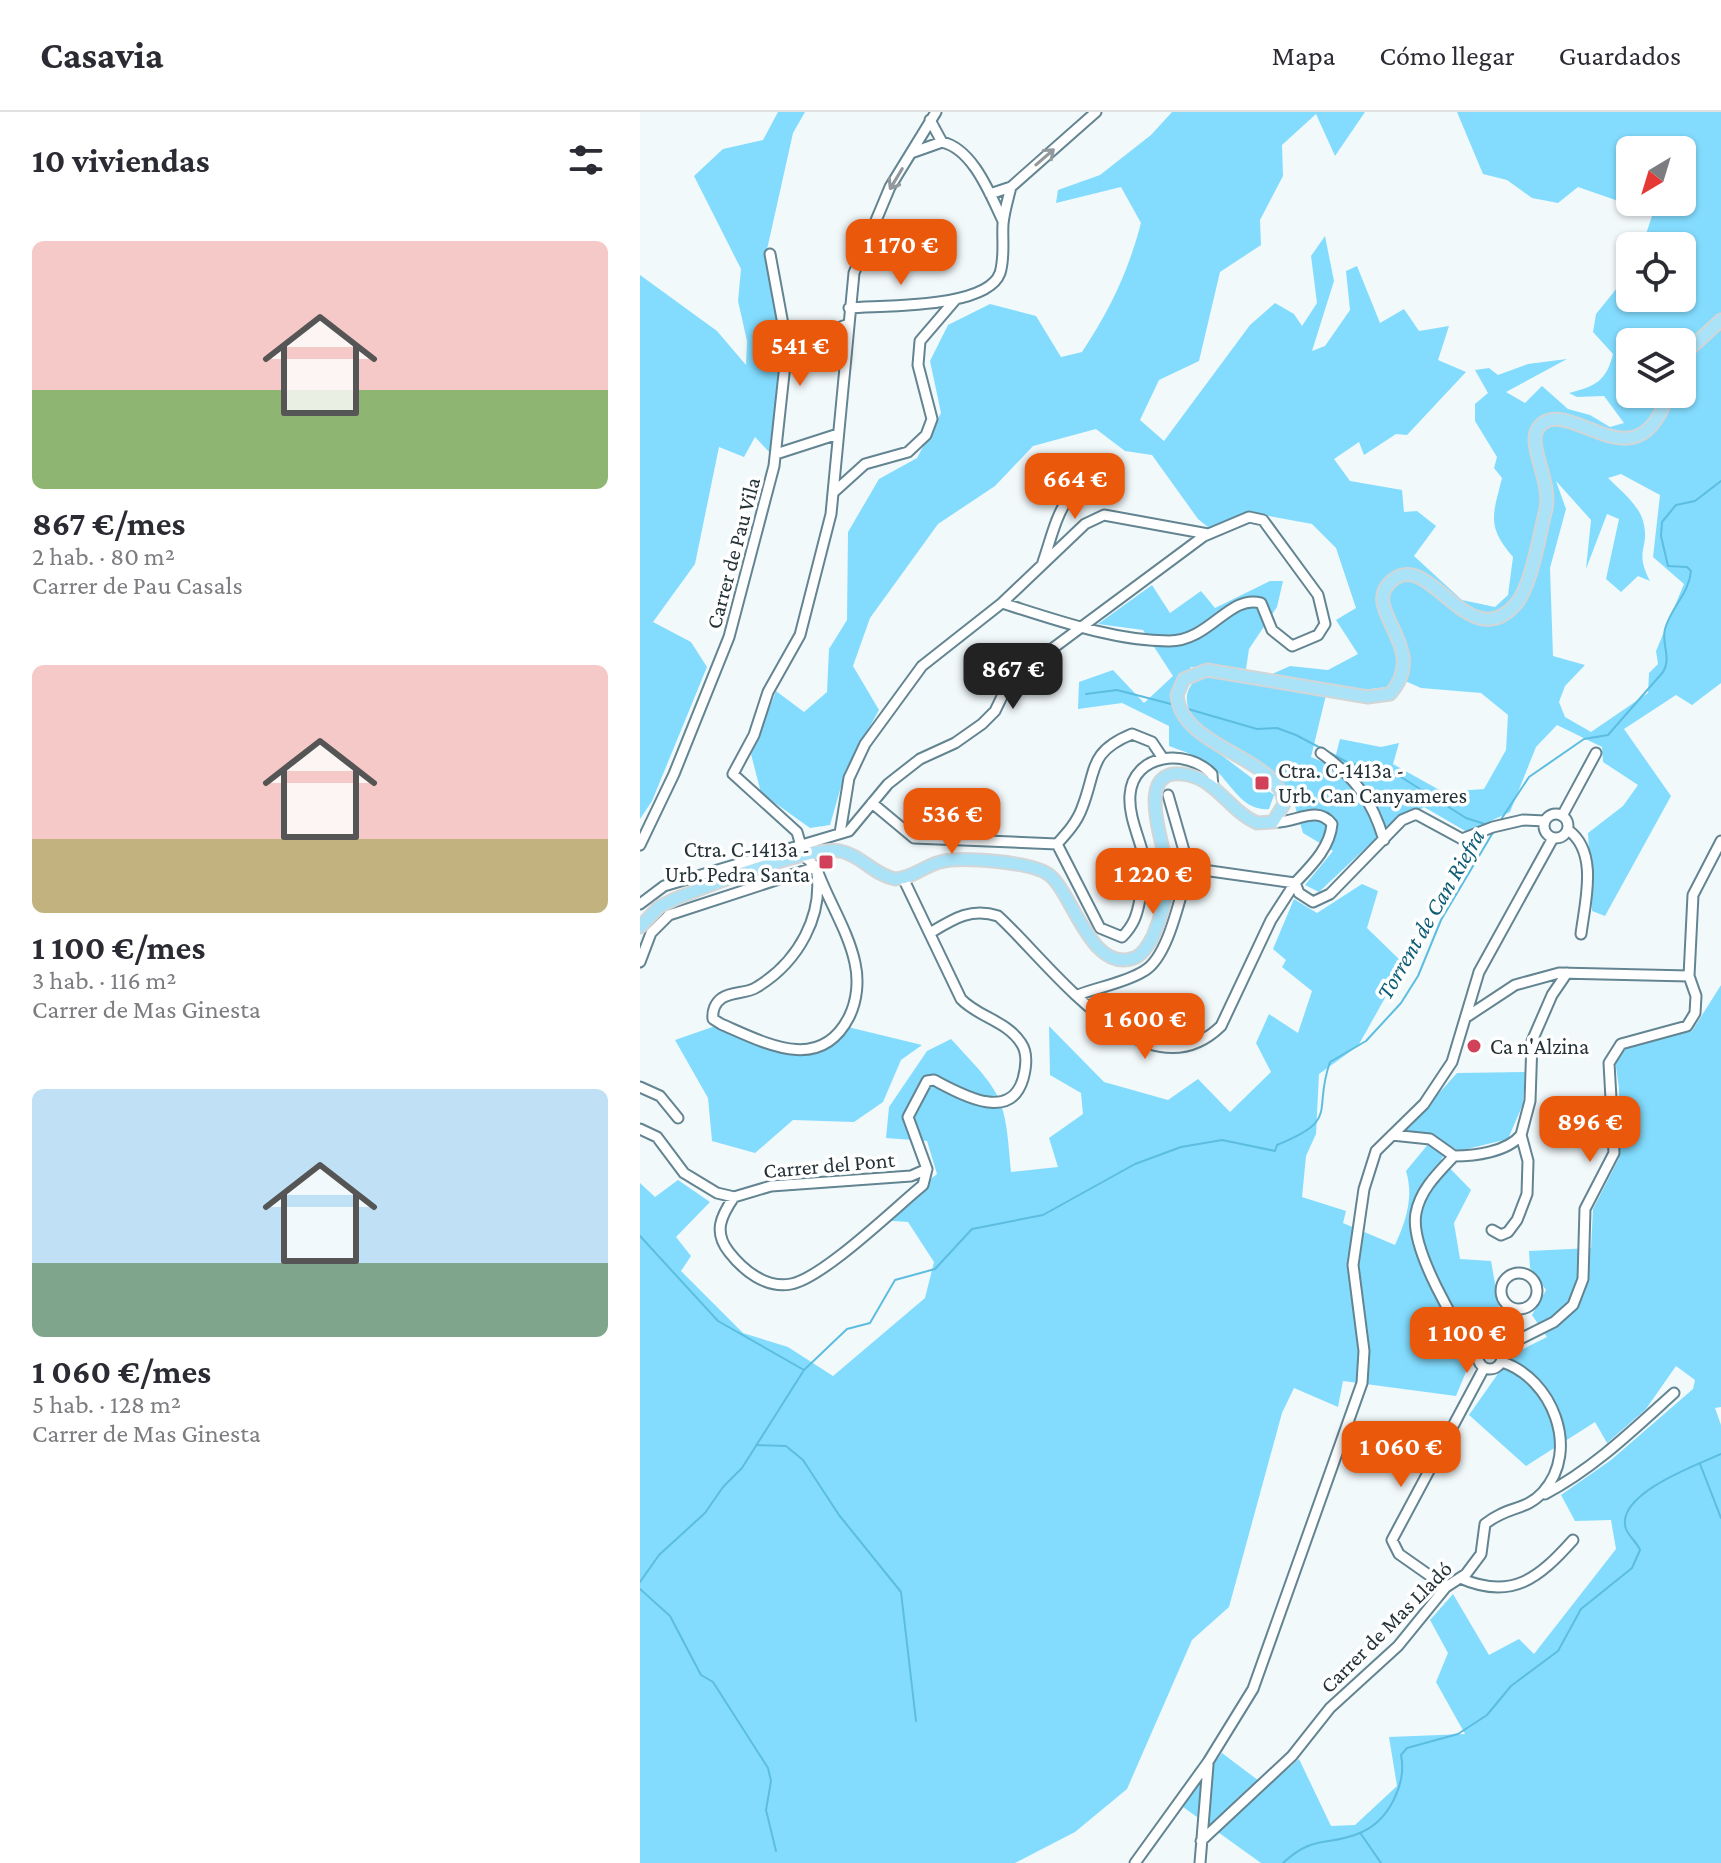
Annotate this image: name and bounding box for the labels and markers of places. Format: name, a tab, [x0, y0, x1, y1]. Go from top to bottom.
pin: 1 170 €	[827, 219, 975, 287]
pin: 541 €	[744, 320, 856, 388]
pin: 664 €	[1019, 453, 1131, 521]
pin: 867 €	[957, 643, 1069, 711]
place label: Ctra. C-1413a - Urb. Can Canyameres	[1278, 758, 1467, 808]
marker: Ctra. C-1413a - Urb. Can Canyameres	[1253, 774, 1271, 792]
pin: 536 €	[896, 788, 1008, 856]
place label: Ctra. C-1413a - Urb. Pedra Santa	[665, 837, 810, 887]
pin: 1 220 €	[1079, 848, 1227, 916]
marker: Ctra. C-1413a - Urb. Pedra Santa	[817, 853, 835, 871]
pin: 1 600 €	[1071, 993, 1219, 1061]
place label: Ca n'Alzina	[1490, 1034, 1589, 1059]
marker: Ca n'Alzina	[1465, 1037, 1483, 1055]
pin: 896 €	[1534, 1096, 1646, 1164]
pin: 1 100 €	[1393, 1307, 1541, 1375]
pin: 1 060 €	[1327, 1421, 1475, 1489]

